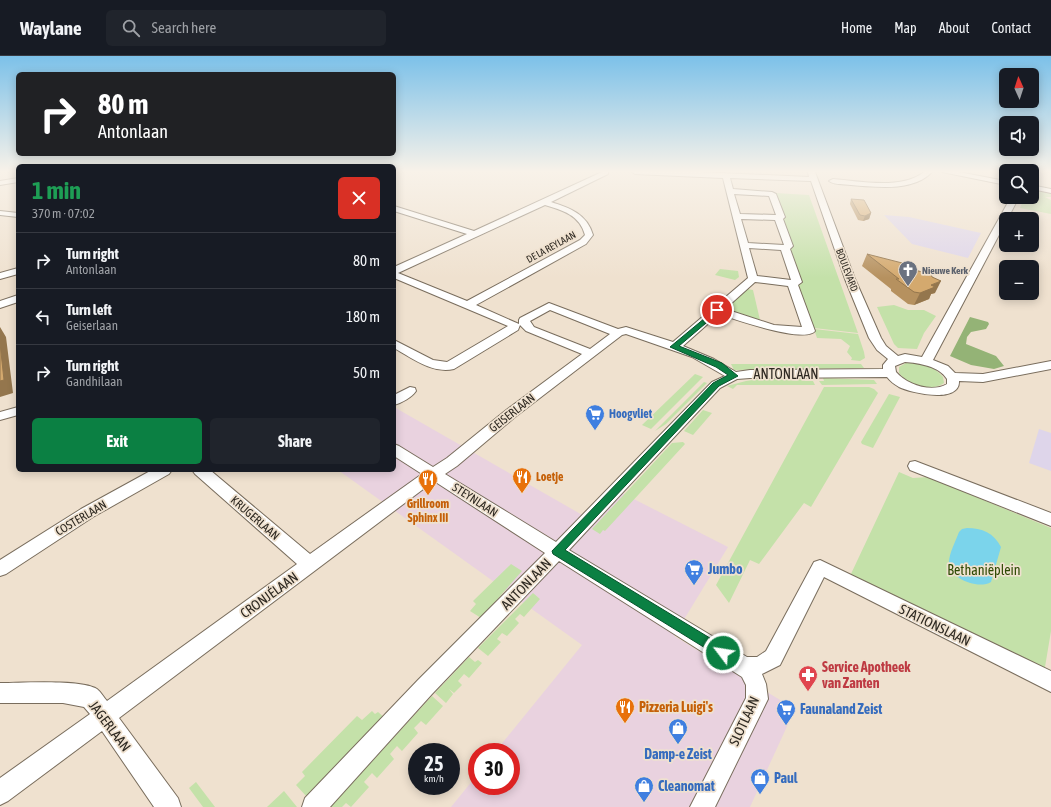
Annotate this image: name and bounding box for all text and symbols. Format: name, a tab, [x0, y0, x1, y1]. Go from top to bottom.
search box	[106, 10, 386, 46]
text: Waylane	[20, 17, 82, 39]
icon: search	[120, 17, 142, 39]
text: Search here	[152, 19, 216, 36]
text: Home	[841, 20, 872, 36]
text: Map	[894, 20, 917, 36]
text: About	[939, 20, 970, 36]
text: Contact	[992, 20, 1031, 36]
north arrow	[999, 68, 1039, 108]
map controls	[999, 68, 1039, 300]
icon: right	[32, 88, 84, 140]
text: 80 m	[98, 88, 148, 120]
button: sound	[999, 116, 1039, 156]
text: Antonlaan	[98, 121, 168, 142]
button: search	[999, 164, 1039, 204]
text: 1 min	[32, 177, 81, 204]
button: close	[338, 177, 380, 219]
text: 370 m · 07:02	[32, 206, 95, 221]
button: +	[999, 212, 1039, 252]
street label: DE LA REYLAAN	[524, 229, 578, 265]
text: Turn right	[66, 245, 119, 262]
street label: BOULEVARD	[834, 247, 860, 293]
icon: right	[32, 250, 54, 272]
text: 80 m	[353, 252, 380, 269]
church icon: Nieuwe Kerk	[897, 259, 919, 287]
button: −	[999, 260, 1039, 300]
text: Antonlaan	[66, 262, 117, 277]
place label: Nieuwe Kerk	[922, 265, 969, 276]
pin	[700, 293, 734, 327]
icon: arrive	[706, 299, 728, 321]
text: Turn left	[66, 301, 112, 318]
icon: left	[32, 306, 54, 328]
text: 180 m	[346, 308, 380, 325]
text: Geiserlaan	[66, 318, 118, 333]
text: Turn right	[66, 357, 119, 374]
icon: right	[32, 362, 54, 384]
text: 50 m	[353, 364, 380, 381]
street label: ANTONLAAN	[754, 366, 818, 382]
text: Gandhilaan	[66, 374, 123, 389]
street label: GEISERLAAN	[486, 391, 538, 435]
supermarket icon: Hoogvliet	[584, 403, 606, 431]
place label: Hoogvliet	[609, 407, 653, 421]
button: Exit	[32, 418, 202, 464]
button: Share	[210, 418, 380, 464]
restaurant icon: Loetje	[511, 466, 533, 494]
restaurant icon: Grillroom Sphinx III	[417, 468, 439, 496]
place label: Loetje	[536, 470, 564, 484]
street label: STEYNLAAN	[450, 480, 500, 520]
street label: KRUGERLAAN	[228, 493, 282, 543]
street label: COSTERLAAN	[53, 497, 109, 539]
place label: Grillroom Sphinx III	[407, 497, 450, 525]
street label: ANTONLAAN	[498, 555, 554, 613]
supermarket icon: Jumbo	[683, 558, 705, 586]
place label: Jumbo	[707, 561, 743, 577]
park label: Bethaniëplein	[947, 562, 1021, 578]
street label: CRONJÉLAAN	[237, 569, 301, 621]
street label: STATIONSLAAN	[897, 601, 973, 649]
position arrow	[702, 632, 744, 674]
place label: Service Apotheek van Zanten	[822, 659, 911, 691]
pharmacy icon: Service Apotheek van Zanten	[797, 664, 819, 692]
street label: SLOTLAAN	[726, 694, 762, 748]
restaurant icon: Pizzeria Luigi's	[614, 696, 636, 724]
street label: JAGERLAAN	[86, 698, 134, 754]
supermarket icon: Faunaland Zeist	[775, 698, 797, 726]
place label: Pizzeria Luigi's	[639, 699, 713, 715]
place label: Faunaland Zeist	[800, 701, 882, 717]
shop icon: Damp-e Zeist	[667, 717, 689, 745]
speed limit sign: 30	[468, 743, 520, 795]
place label: Damp-e Zeist	[644, 746, 712, 762]
text: 25	[425, 752, 443, 775]
shop icon: Paul	[749, 767, 771, 795]
place label: Paul	[774, 770, 798, 786]
text: km/h	[424, 773, 444, 784]
shop icon: Cleanomat	[633, 775, 655, 803]
place label: Cleanomat	[658, 778, 715, 794]

